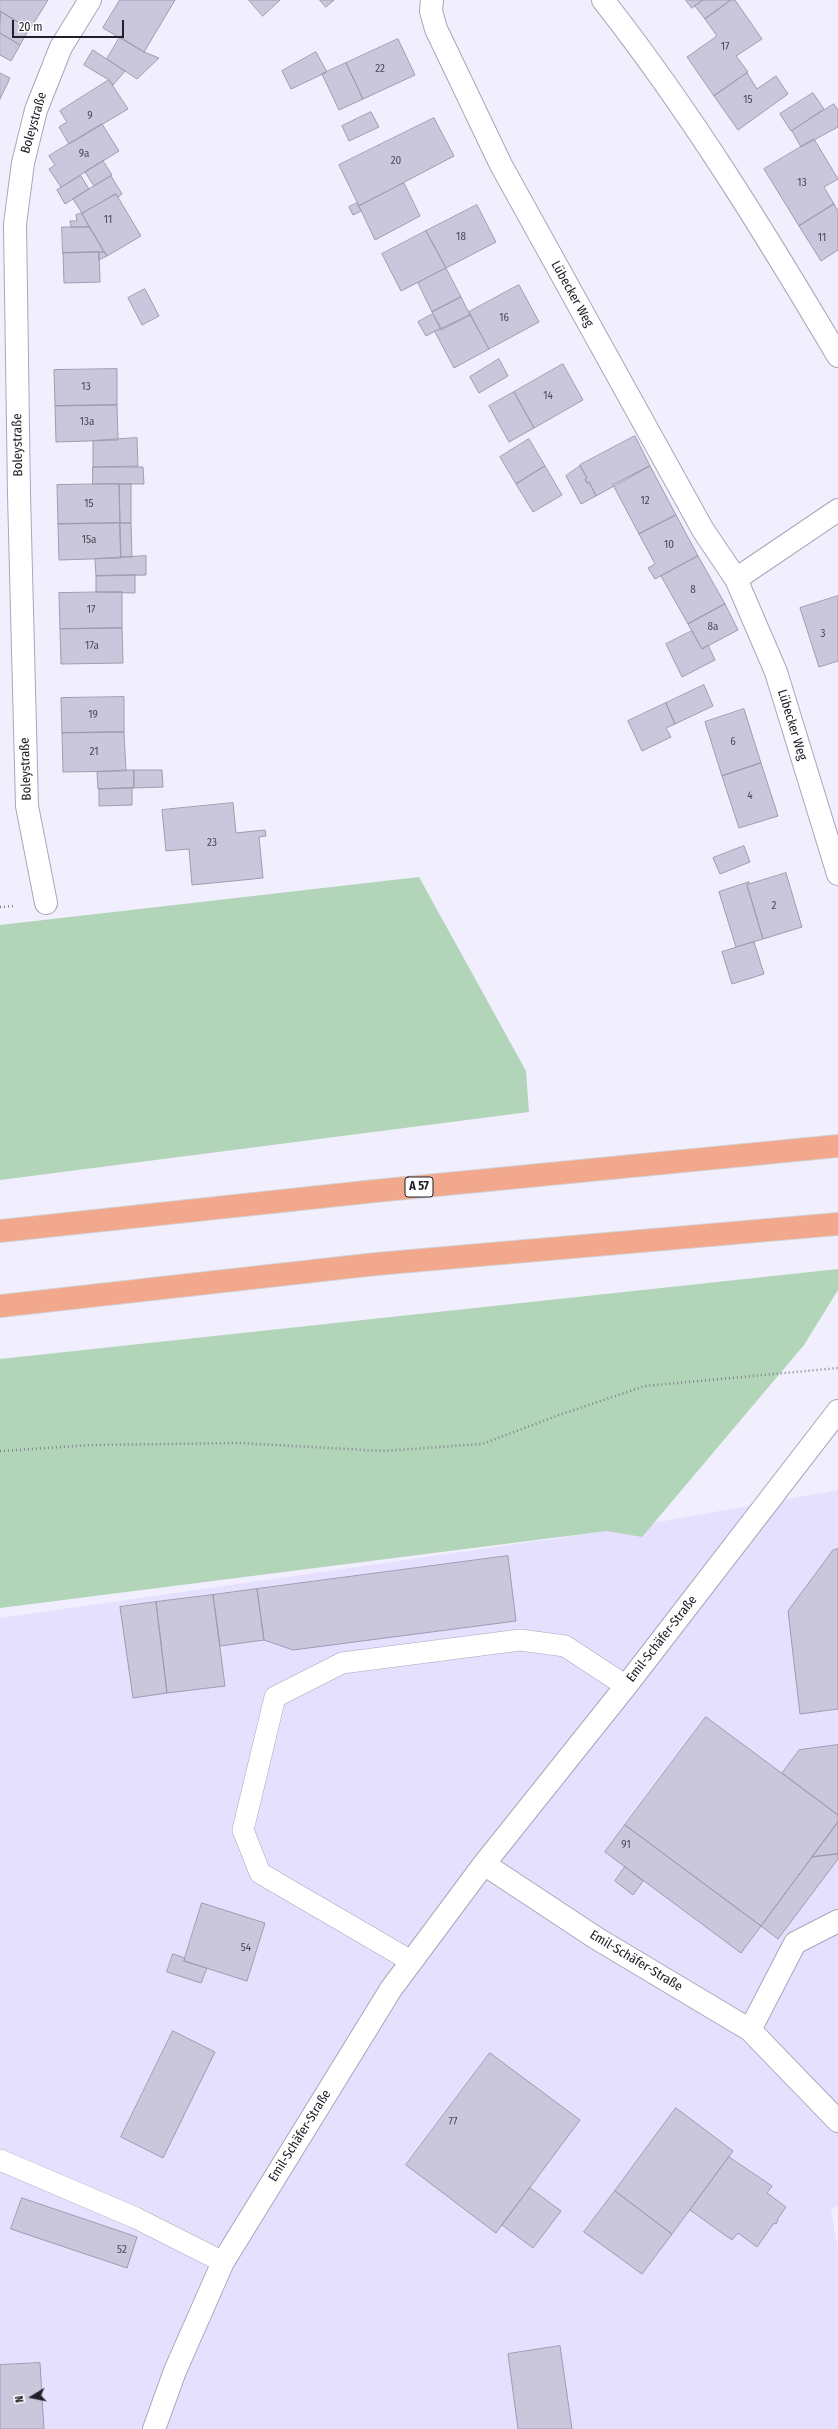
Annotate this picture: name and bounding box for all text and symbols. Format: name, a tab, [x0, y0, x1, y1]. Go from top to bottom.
scale bar	[14, 12, 126, 38]
text: 20 m	[19, 20, 43, 34]
house number: 17	[721, 40, 729, 54]
house number: 22	[375, 62, 385, 76]
street label: Boleystraße	[18, 91, 50, 155]
house number: 15	[743, 93, 753, 107]
house number: 9	[87, 109, 93, 123]
house number: 9a	[79, 147, 89, 161]
house number: 20	[391, 154, 401, 168]
house number: 13	[797, 176, 807, 190]
house number: 11	[104, 213, 112, 227]
house number: 18	[456, 230, 466, 244]
house number: 11	[818, 231, 826, 245]
street label: Lübecker Weg	[547, 258, 597, 330]
house number: 16	[499, 311, 509, 325]
house number: 13	[81, 380, 91, 394]
house number: 14	[543, 389, 553, 403]
street label: Boleystraße	[10, 413, 26, 477]
house number: 13a	[80, 415, 94, 429]
house number: 12	[640, 494, 650, 508]
house number: 15	[84, 497, 94, 511]
house number: 15a	[82, 533, 96, 547]
house number: 10	[664, 538, 674, 552]
house number: 8	[690, 583, 696, 597]
house number: 17	[87, 603, 95, 617]
house number: 8a	[708, 620, 718, 634]
house number: 3	[821, 627, 825, 641]
house number: 17a	[85, 639, 99, 653]
street label: Lübecker Weg	[774, 688, 810, 762]
house number: 19	[88, 708, 98, 722]
house number: 6	[730, 735, 736, 749]
street label: Boleystraße	[17, 737, 35, 801]
house number: 21	[90, 745, 98, 759]
house number: 4	[747, 789, 753, 803]
house number: 23	[207, 836, 217, 850]
house number: 2	[772, 899, 776, 913]
road number: A 57	[405, 1177, 433, 1197]
street label: Emil-Schäfer-Straße	[623, 1593, 701, 1685]
house number: 91	[621, 1838, 631, 1852]
street label: Emil-Schäfer-Straße	[587, 1927, 685, 1995]
house number: 54	[241, 1941, 251, 1955]
street label: Emil-Schäfer-Straße	[265, 2087, 335, 2185]
house number: 77	[449, 2115, 457, 2129]
house number: 52	[117, 2243, 127, 2257]
north arrow	[12, 2377, 52, 2417]
text: N	[13, 2395, 27, 2404]

